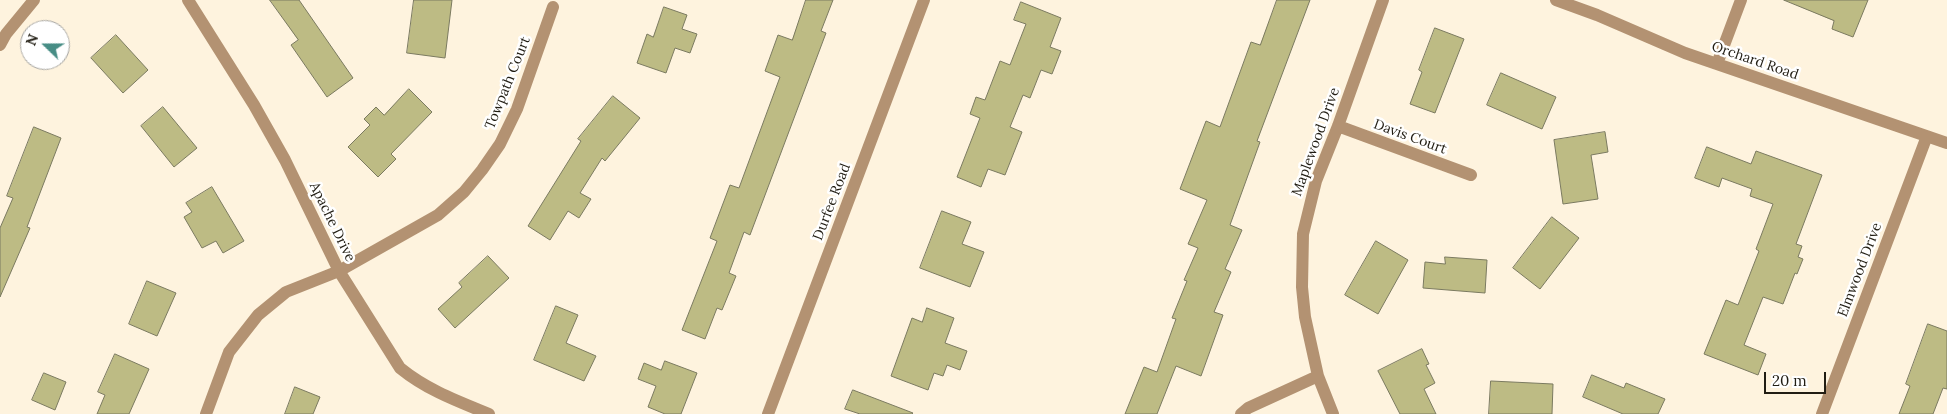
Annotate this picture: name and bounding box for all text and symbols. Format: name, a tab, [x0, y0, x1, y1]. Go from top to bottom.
north arrow	[20, 20, 70, 70]
text: N	[22, 31, 42, 48]
street label: Towpath Court	[482, 34, 534, 132]
street label: Orchard Road	[1709, 38, 1801, 84]
street label: Maplewood Drive	[1289, 85, 1343, 199]
street label: Davis Court	[1371, 116, 1449, 158]
street label: Durfee Road	[810, 161, 854, 243]
street label: Apache Drive	[305, 179, 359, 265]
street label: Elmwood Drive	[1834, 221, 1886, 319]
scale bar	[1767, 362, 1830, 394]
text: 20 m	[1772, 371, 1807, 390]

